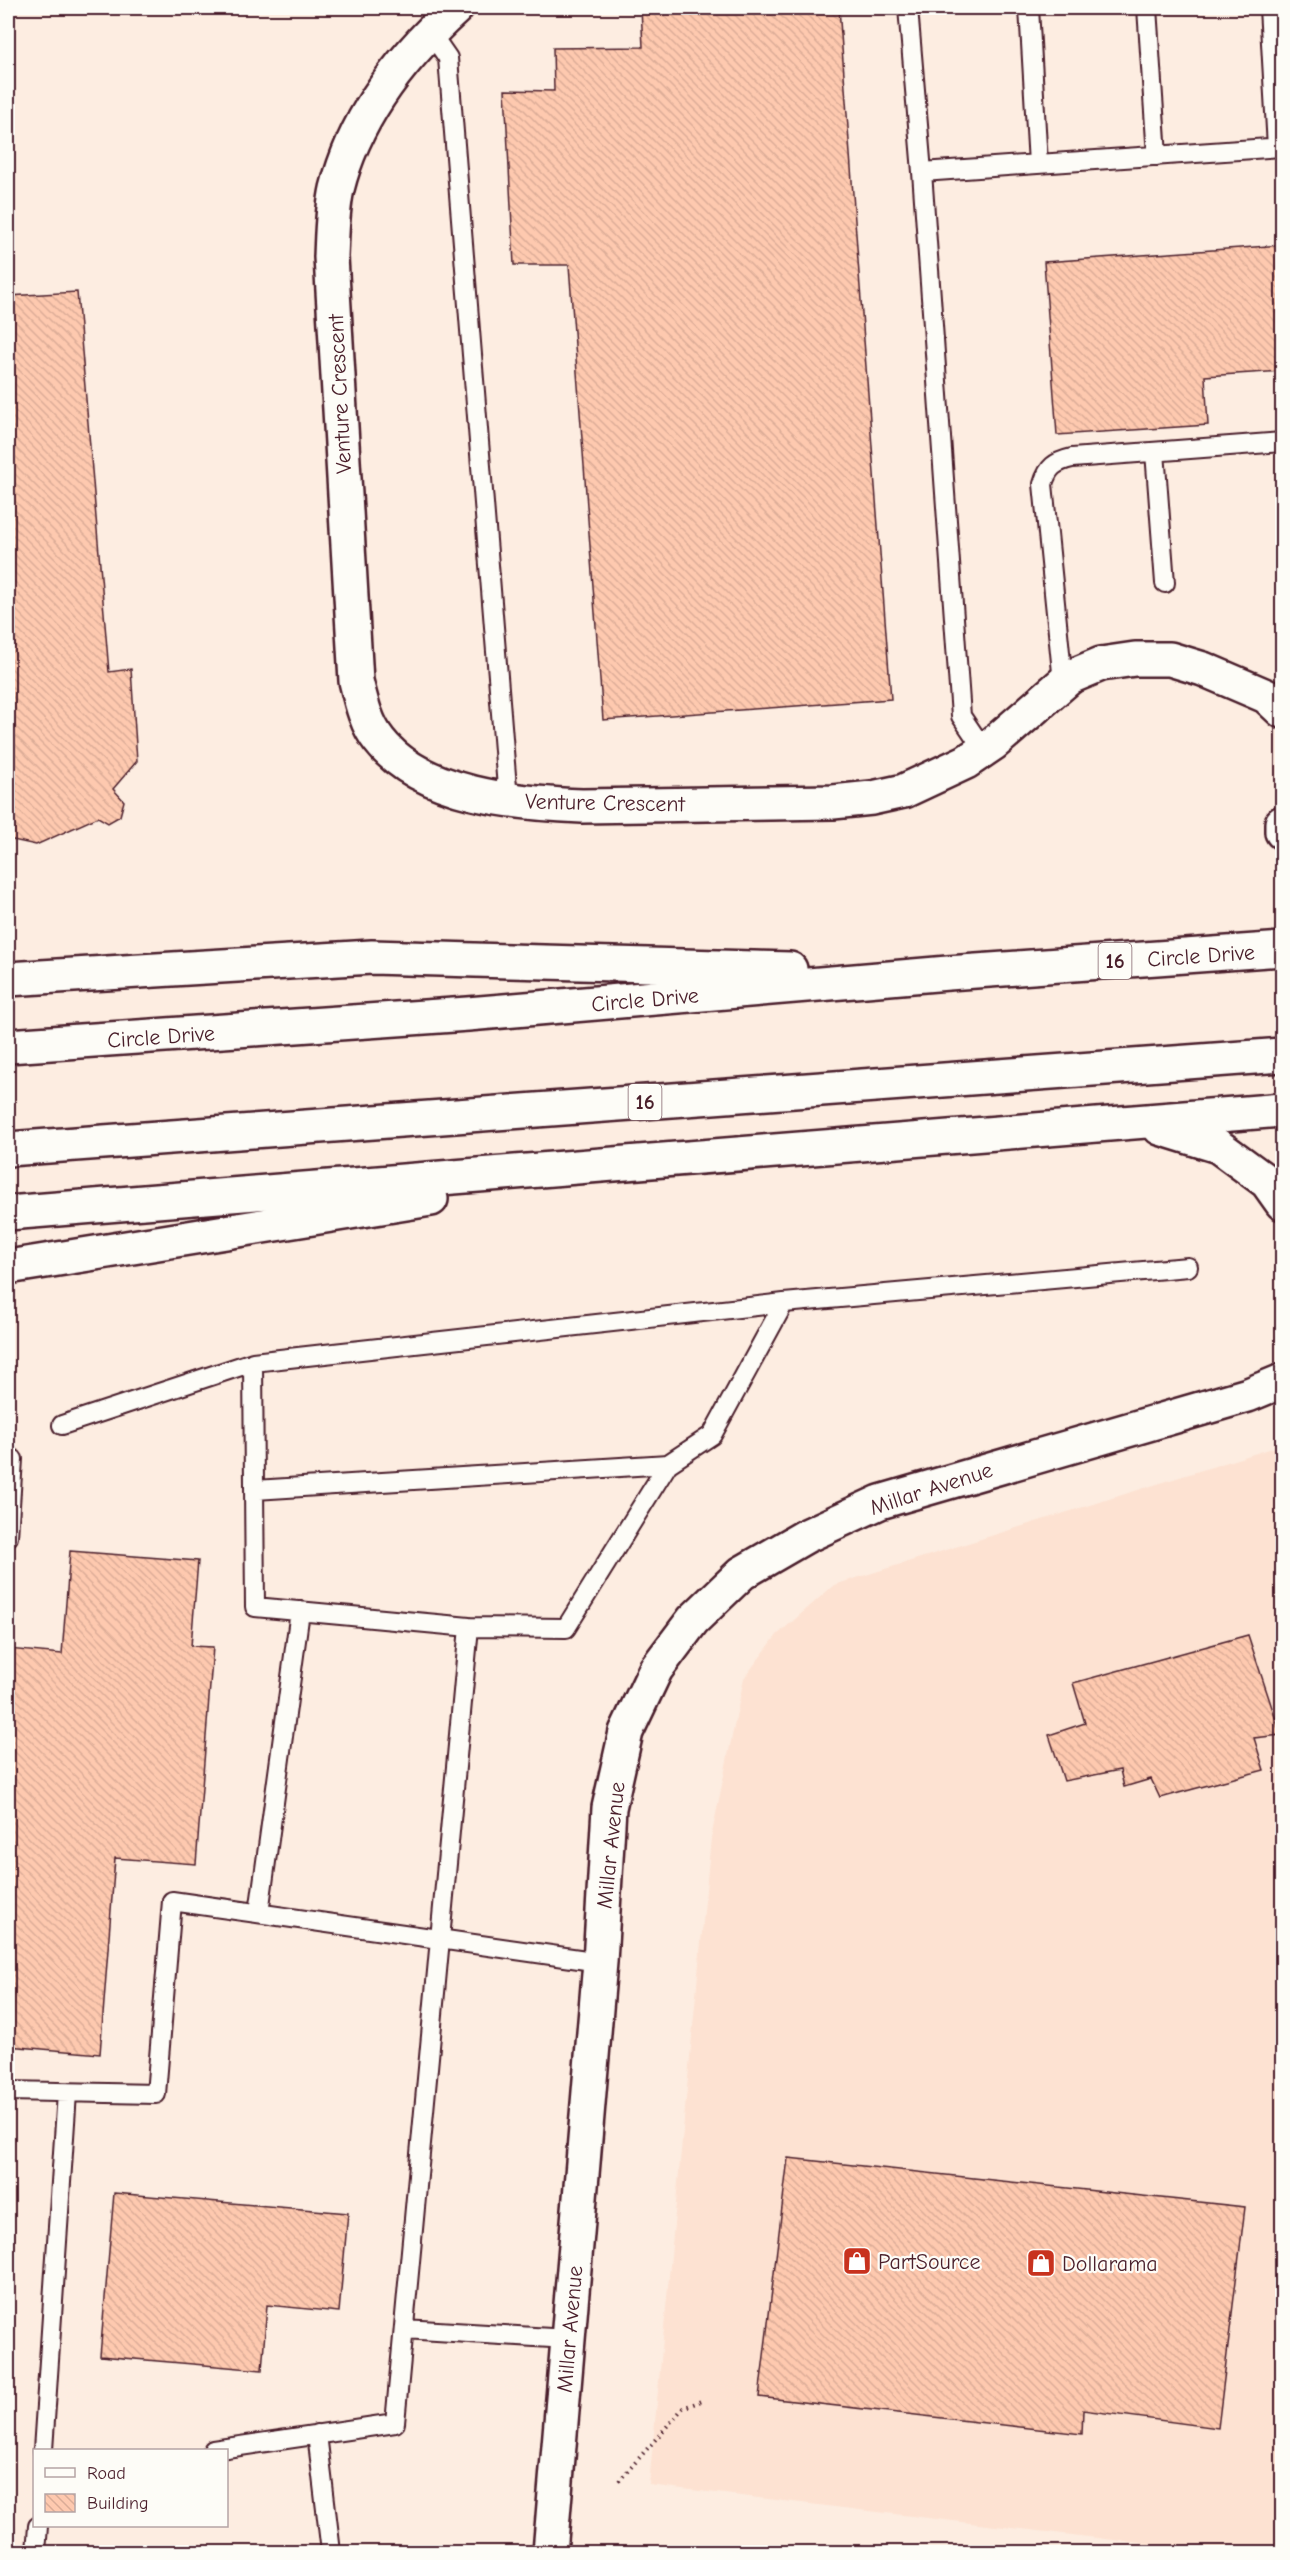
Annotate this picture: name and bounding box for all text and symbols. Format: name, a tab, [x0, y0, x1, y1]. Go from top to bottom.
street label: Venture Crescent	[323, 313, 357, 474]
street label: Venture Crescent	[525, 789, 686, 817]
street label: Circle Drive	[1146, 939, 1256, 973]
road number: 16	[1098, 943, 1132, 979]
street label: Circle Drive	[590, 982, 700, 1018]
street label: Circle Drive	[106, 1020, 216, 1054]
road number: 16	[628, 1084, 662, 1120]
street label: Millar Avenue	[867, 1457, 996, 1521]
street label: Millar Avenue	[591, 1780, 631, 1910]
shop icon: PartSource	[841, 2245, 873, 2277]
shop icon: Dollarama	[1025, 2247, 1057, 2279]
place label: PartSource	[878, 2249, 981, 2275]
place label: Dollarama	[1062, 2251, 1158, 2277]
street label: Millar Avenue	[551, 2264, 589, 2394]
legend	[33, 2449, 228, 2527]
text: Road	[87, 2463, 126, 2484]
text: Building	[87, 2493, 149, 2514]

